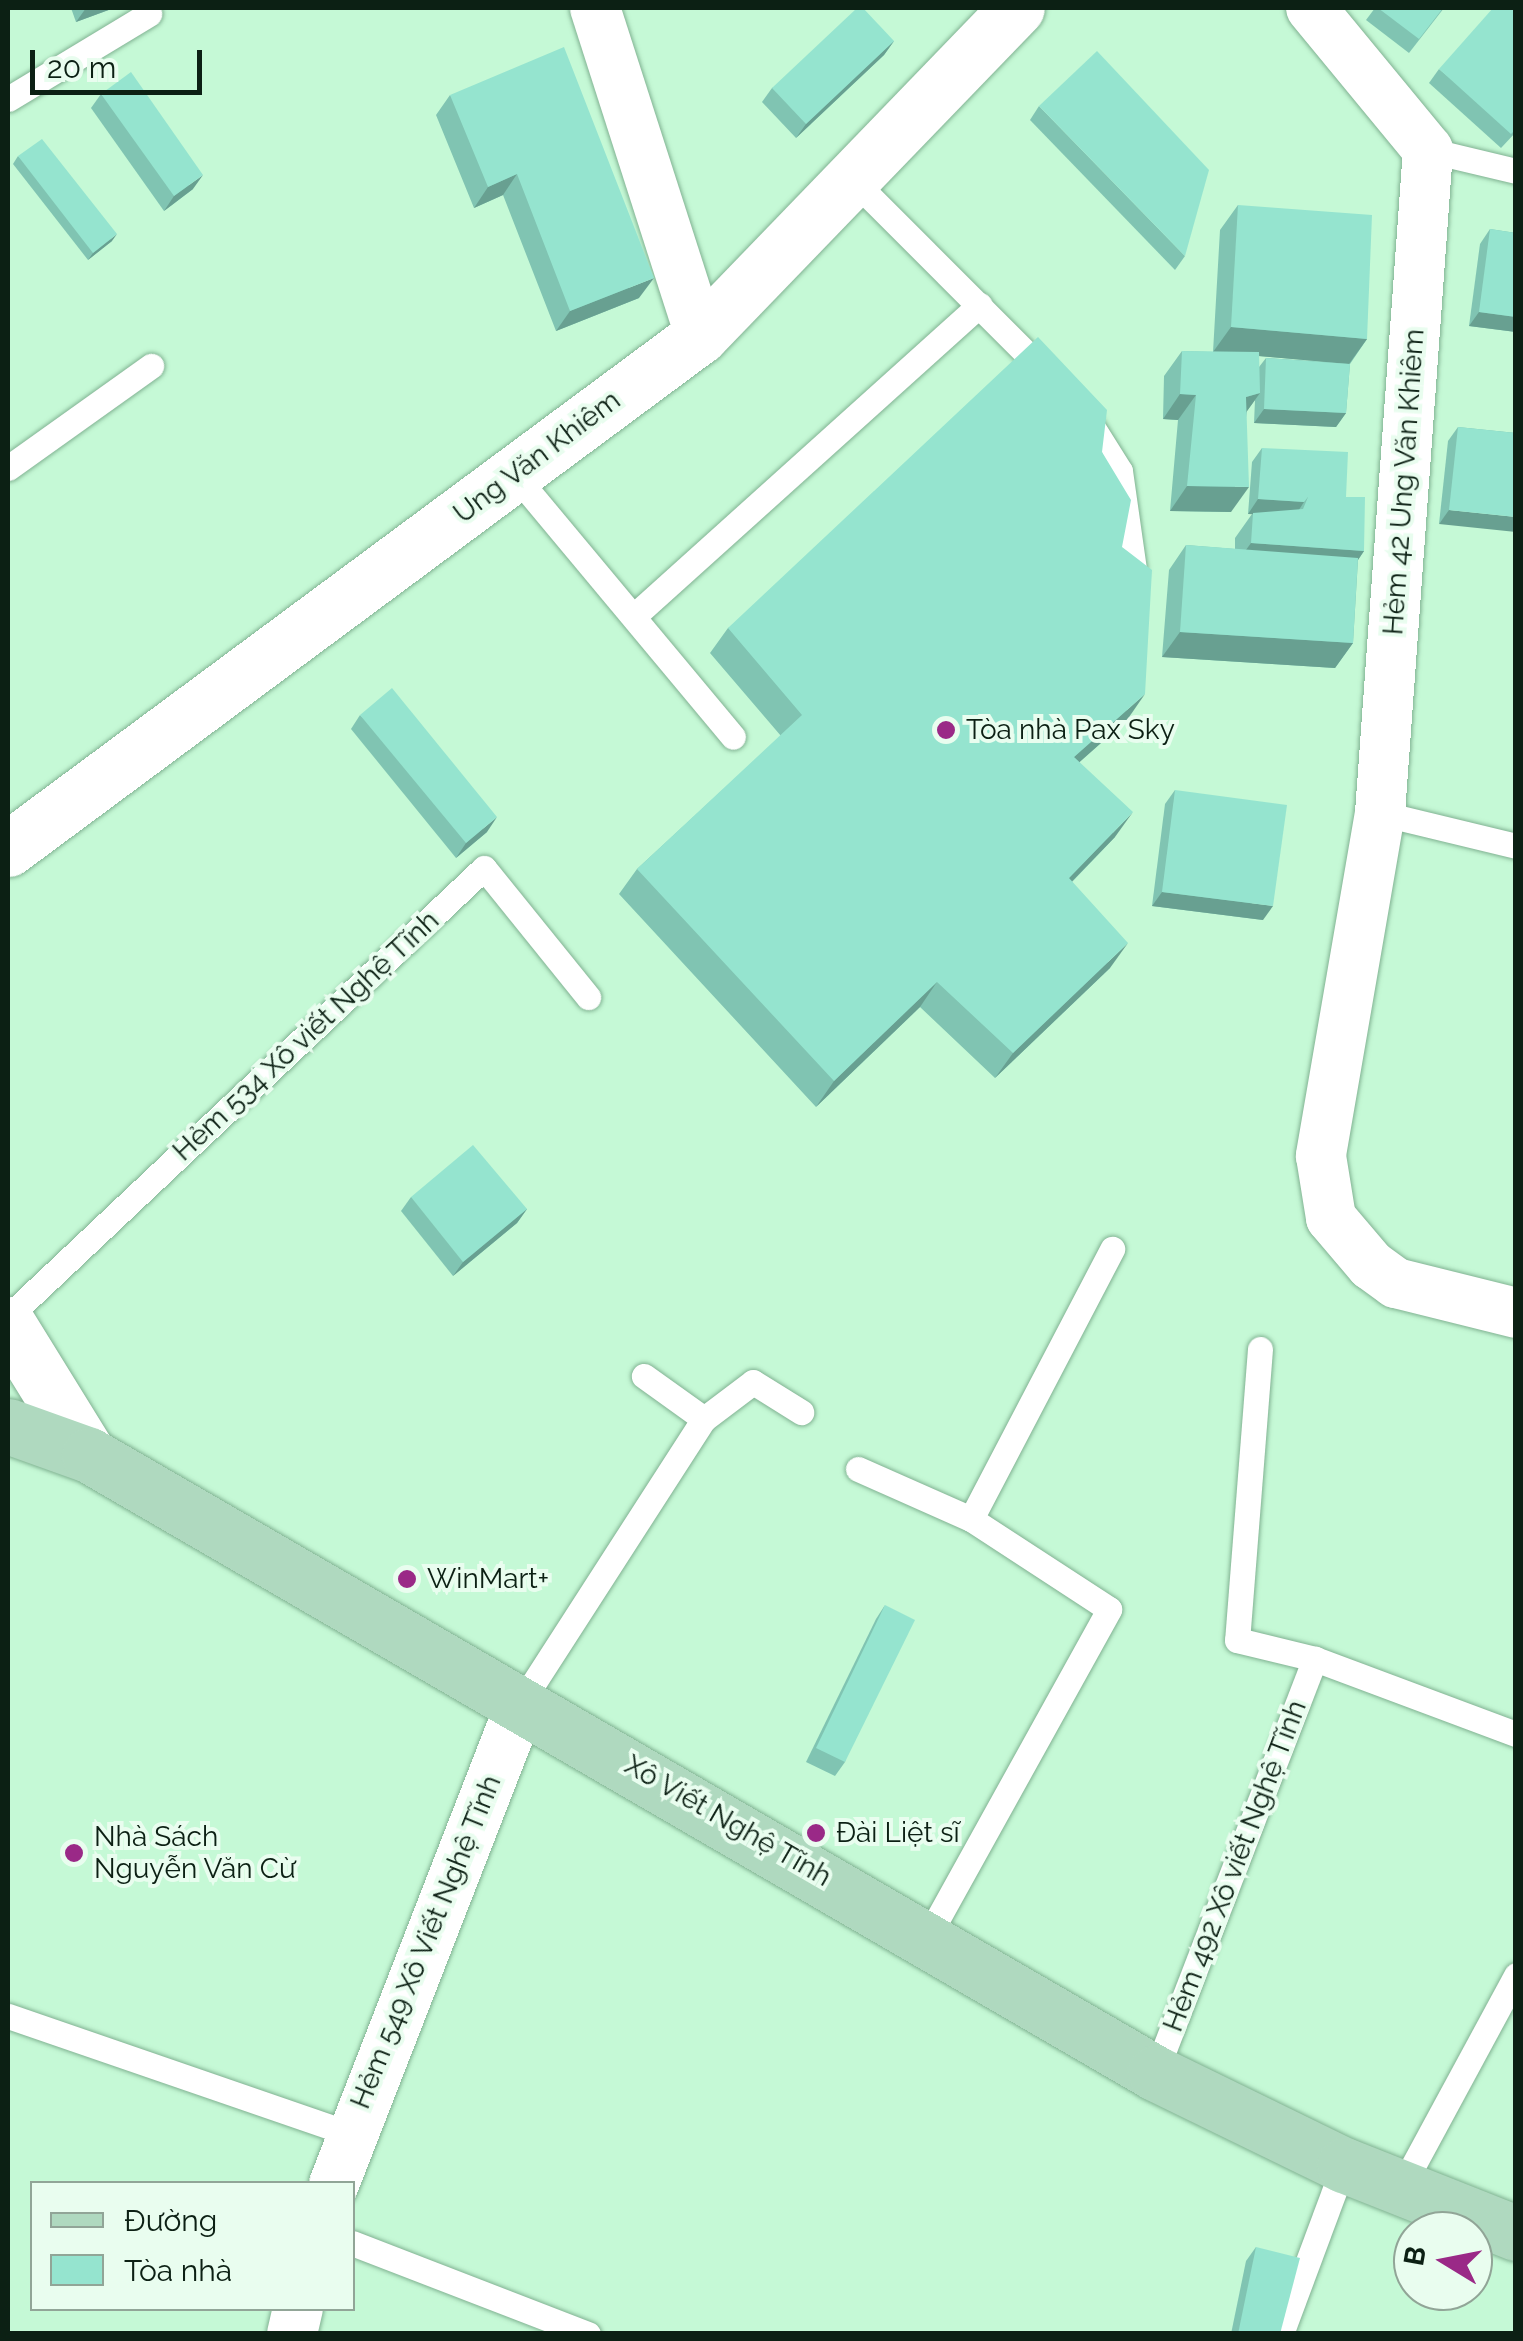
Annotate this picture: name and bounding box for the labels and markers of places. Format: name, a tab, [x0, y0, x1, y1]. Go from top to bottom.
place label: Tòa nhà Pax Sky	[966, 713, 1175, 747]
marker: Tòa nhà Pax Sky	[935, 719, 957, 741]
place label: WinMart+	[427, 1562, 549, 1596]
marker: WinMart+	[396, 1568, 418, 1590]
place label: Đài Liệt sĩ	[836, 1816, 960, 1850]
place label: Nhà Sách Nguyễn Văn Cừ	[94, 1820, 297, 1886]
marker: Đài Liệt sĩ	[805, 1822, 827, 1844]
marker: Nhà Sách Nguyễn Văn Cừ	[63, 1842, 85, 1864]

